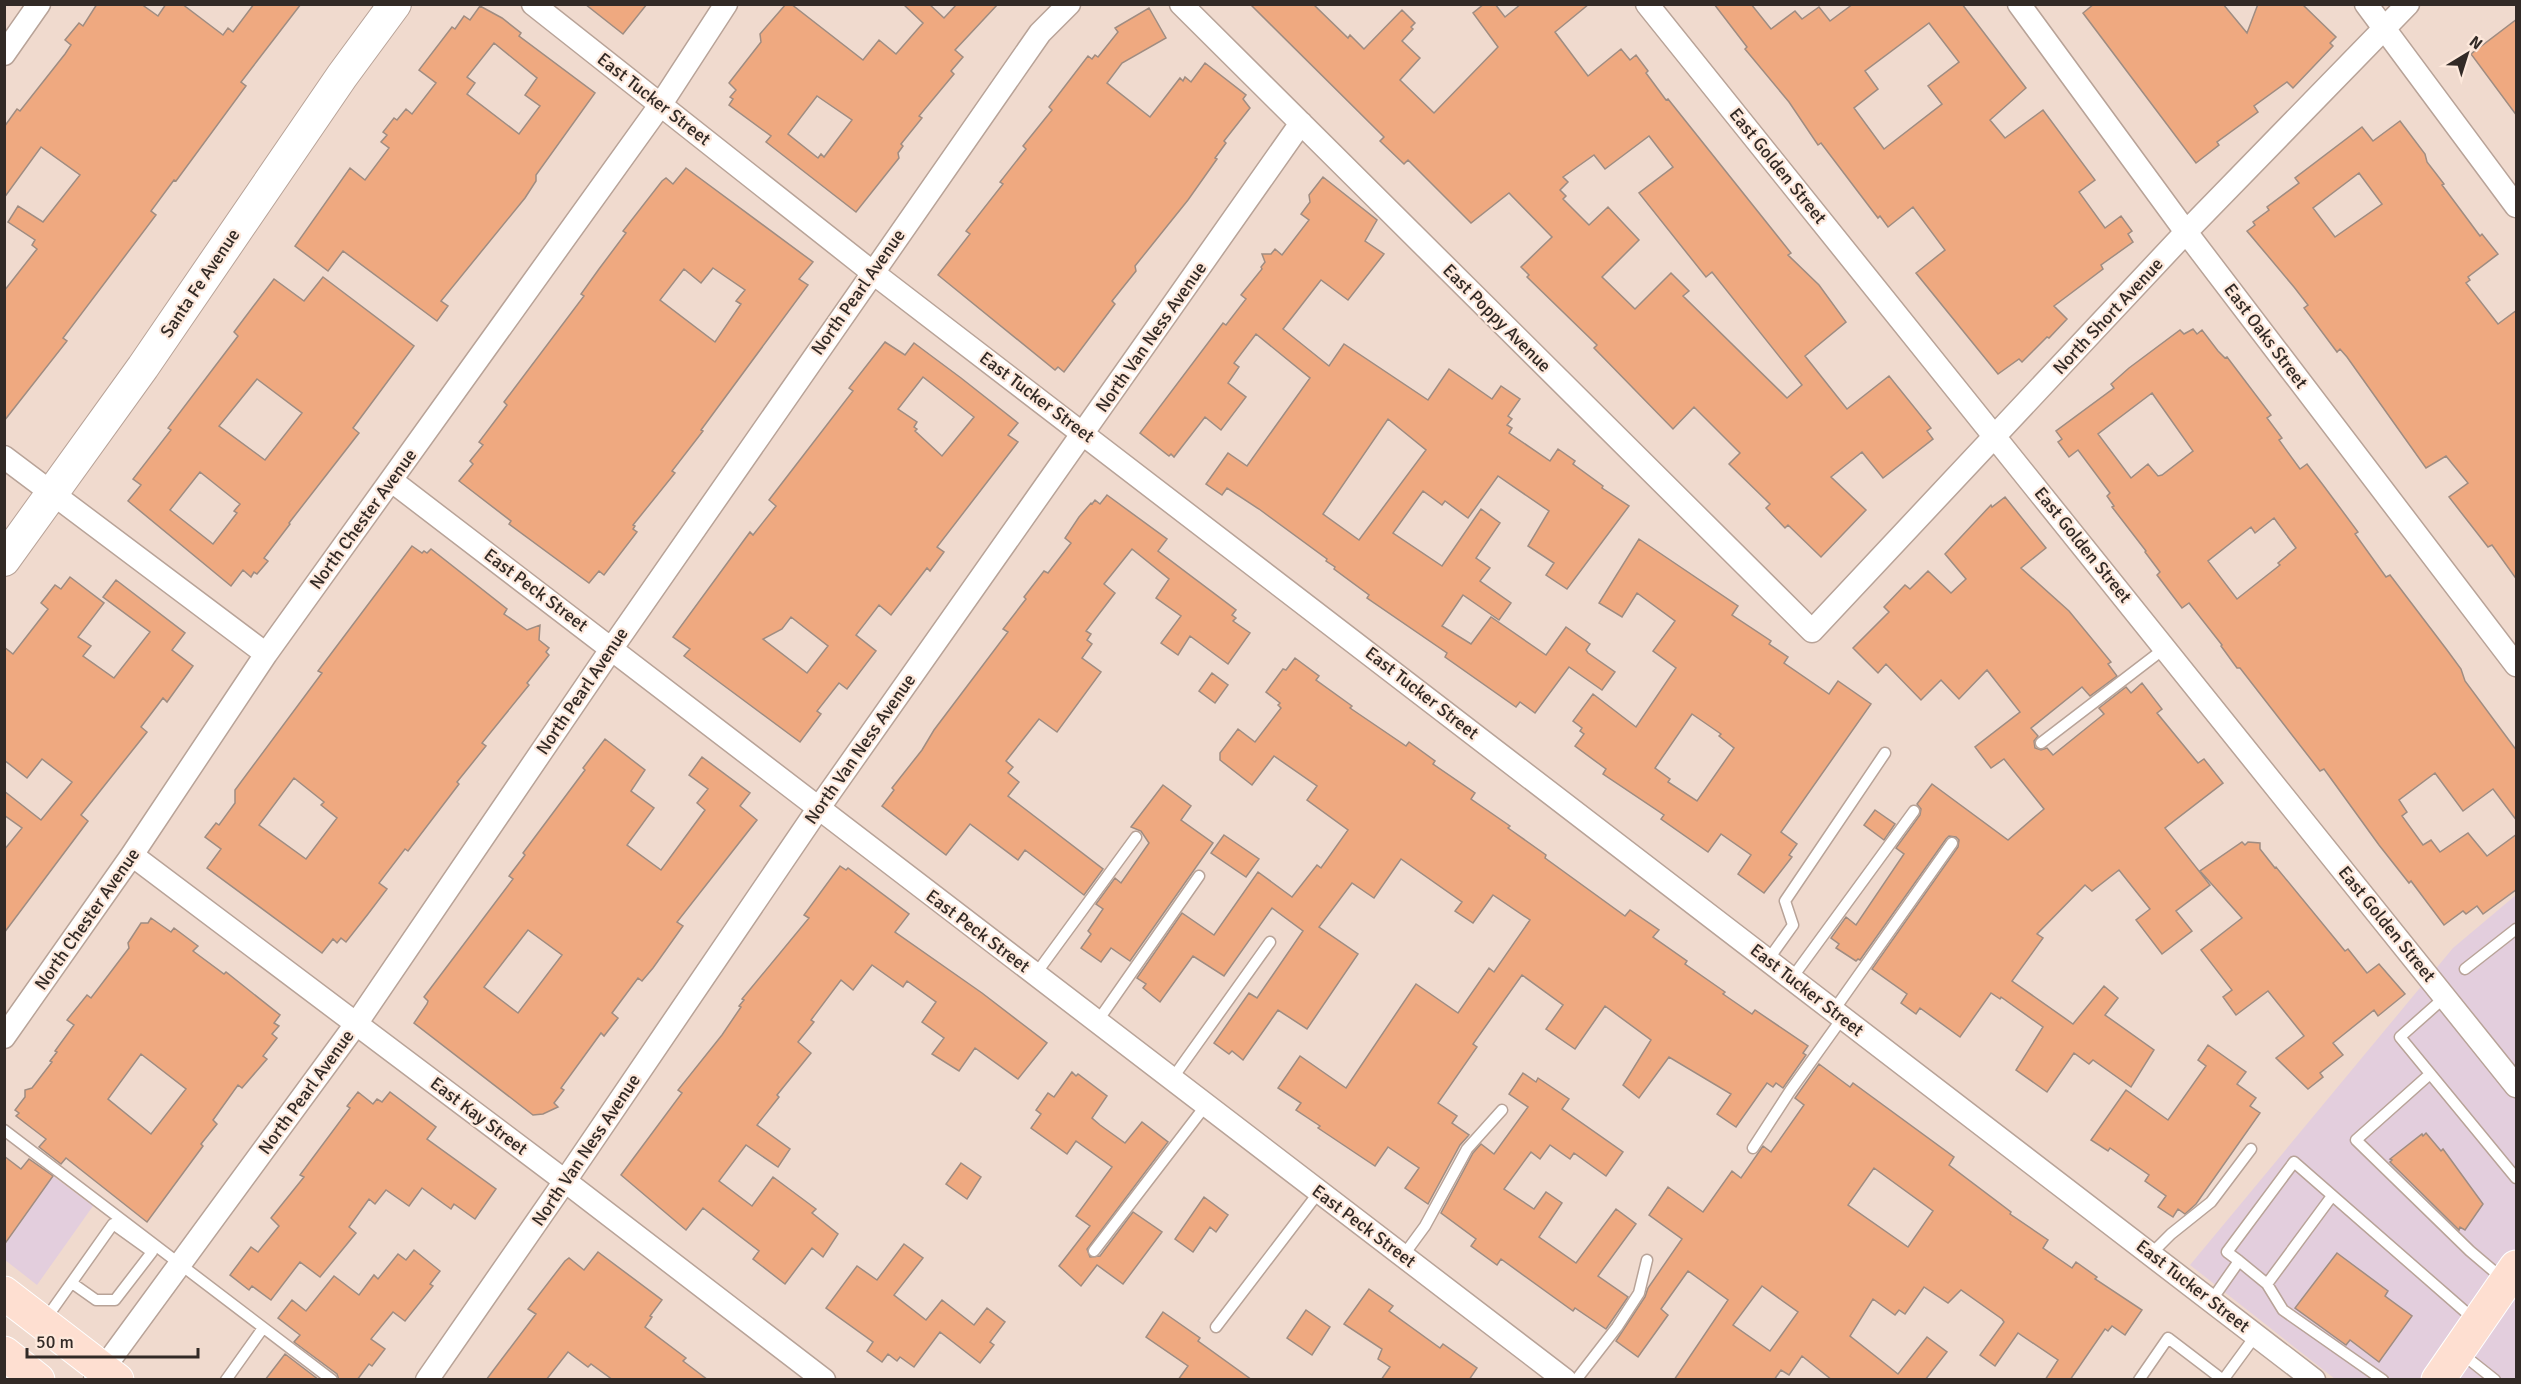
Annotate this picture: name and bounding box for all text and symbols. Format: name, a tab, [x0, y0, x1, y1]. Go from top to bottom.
north arrow	[2437, 24, 2497, 84]
text: N	[2465, 32, 2486, 54]
street label: East Tucker Street	[593, 48, 715, 150]
street label: East Golden Street	[1725, 104, 1831, 228]
street label: Santa Fe Avenue	[156, 224, 244, 342]
street label: North Pearl Avenue	[806, 225, 910, 359]
street label: North Short Avenue	[2048, 253, 2168, 379]
street label: North Van Ness Avenue	[1091, 258, 1211, 416]
street label: East Poppy Avenue	[1438, 259, 1556, 377]
street label: East Oaks Street	[2219, 279, 2313, 393]
street label: East Tucker Street	[975, 347, 1099, 447]
street label: North Chester Avenue	[305, 444, 421, 594]
street label: East Golden Street	[2030, 483, 2136, 607]
street label: East Peck Street	[480, 544, 592, 636]
street label: North Pearl Avenue	[531, 623, 633, 759]
street label: East Tucker Street	[1361, 642, 1483, 744]
street label: North Van Ness Avenue	[800, 670, 920, 828]
street label: North Chester Avenue	[30, 844, 144, 994]
street label: East Golden Street	[2334, 862, 2440, 986]
street label: East Peck Street	[922, 885, 1034, 977]
street label: East Tucker Street	[1746, 939, 1868, 1041]
street label: North Pearl Avenue	[253, 1025, 359, 1159]
street label: North Van Ness Avenue	[527, 1070, 645, 1230]
street label: East Kay Street	[426, 1072, 532, 1160]
street label: East Peck Street	[1308, 1180, 1420, 1272]
street label: East Tucker Street	[2132, 1235, 2254, 1337]
scale bar	[27, 1321, 198, 1359]
text: 50 m	[36, 1331, 74, 1353]

